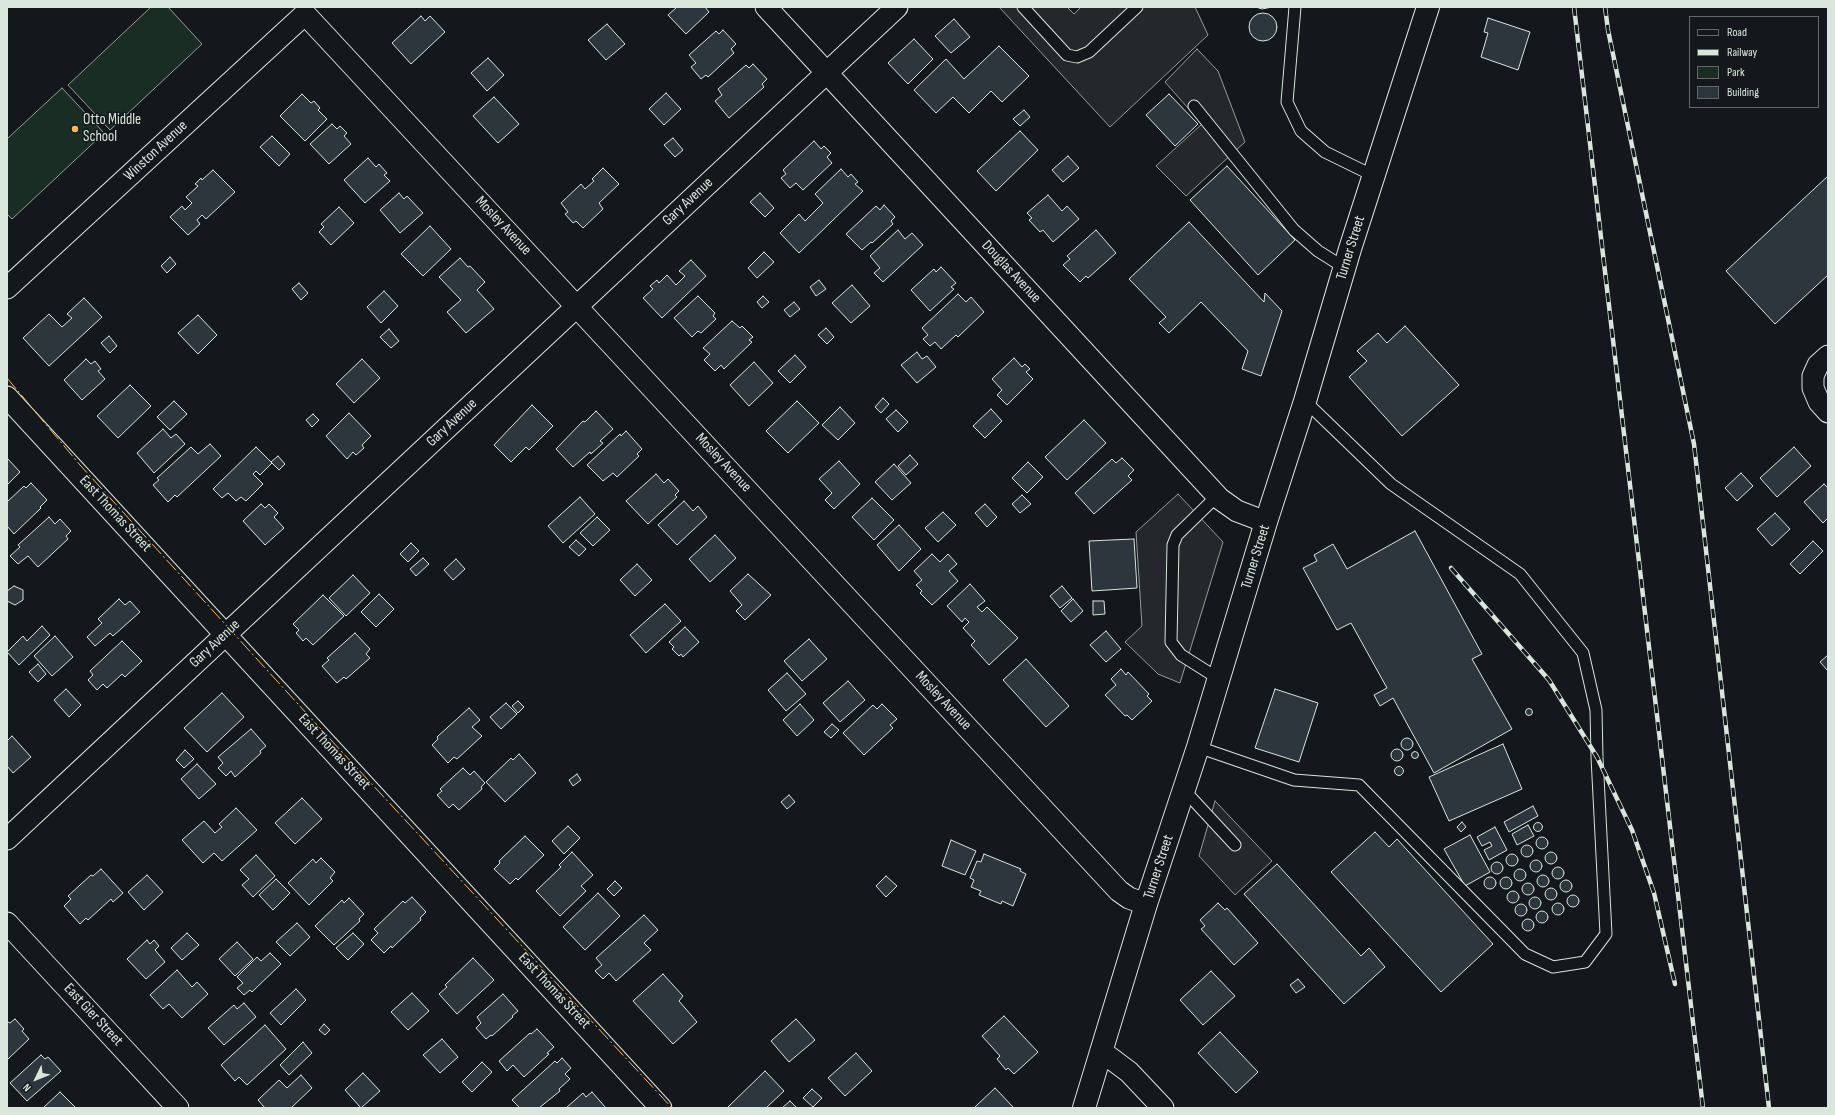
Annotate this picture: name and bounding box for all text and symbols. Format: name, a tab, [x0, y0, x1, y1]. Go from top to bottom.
legend	[1689, 16, 1819, 108]
text: Road	[1727, 25, 1747, 40]
text: Railway	[1727, 45, 1757, 60]
text: Park	[1727, 65, 1745, 80]
text: Building	[1727, 85, 1759, 100]
place label: Otto Middle School	[83, 111, 141, 146]
street label: Winston Avenue	[120, 117, 192, 185]
marker: Otto Middle School	[70, 124, 80, 134]
street label: Gary Avenue	[659, 174, 717, 230]
street label: Mosley Avenue	[471, 193, 535, 259]
street label: Turner Street	[1333, 214, 1369, 282]
street label: Douglas Avenue	[978, 237, 1044, 307]
street label: Gary Avenue	[423, 395, 481, 451]
street label: Mosley Avenue	[691, 430, 755, 496]
street label: East Thomas Street	[75, 472, 155, 556]
street label: Turner Street	[1238, 523, 1274, 591]
street label: Gary Avenue	[186, 616, 244, 672]
street label: Mosley Avenue	[911, 668, 975, 734]
street label: East Thomas Street	[294, 710, 374, 794]
street label: Turner Street	[1140, 833, 1178, 901]
street label: East Thomas Street	[514, 949, 594, 1033]
street label: East Gier Street	[60, 980, 126, 1050]
north arrow	[16, 1059, 56, 1099]
text: N	[20, 1081, 34, 1094]

